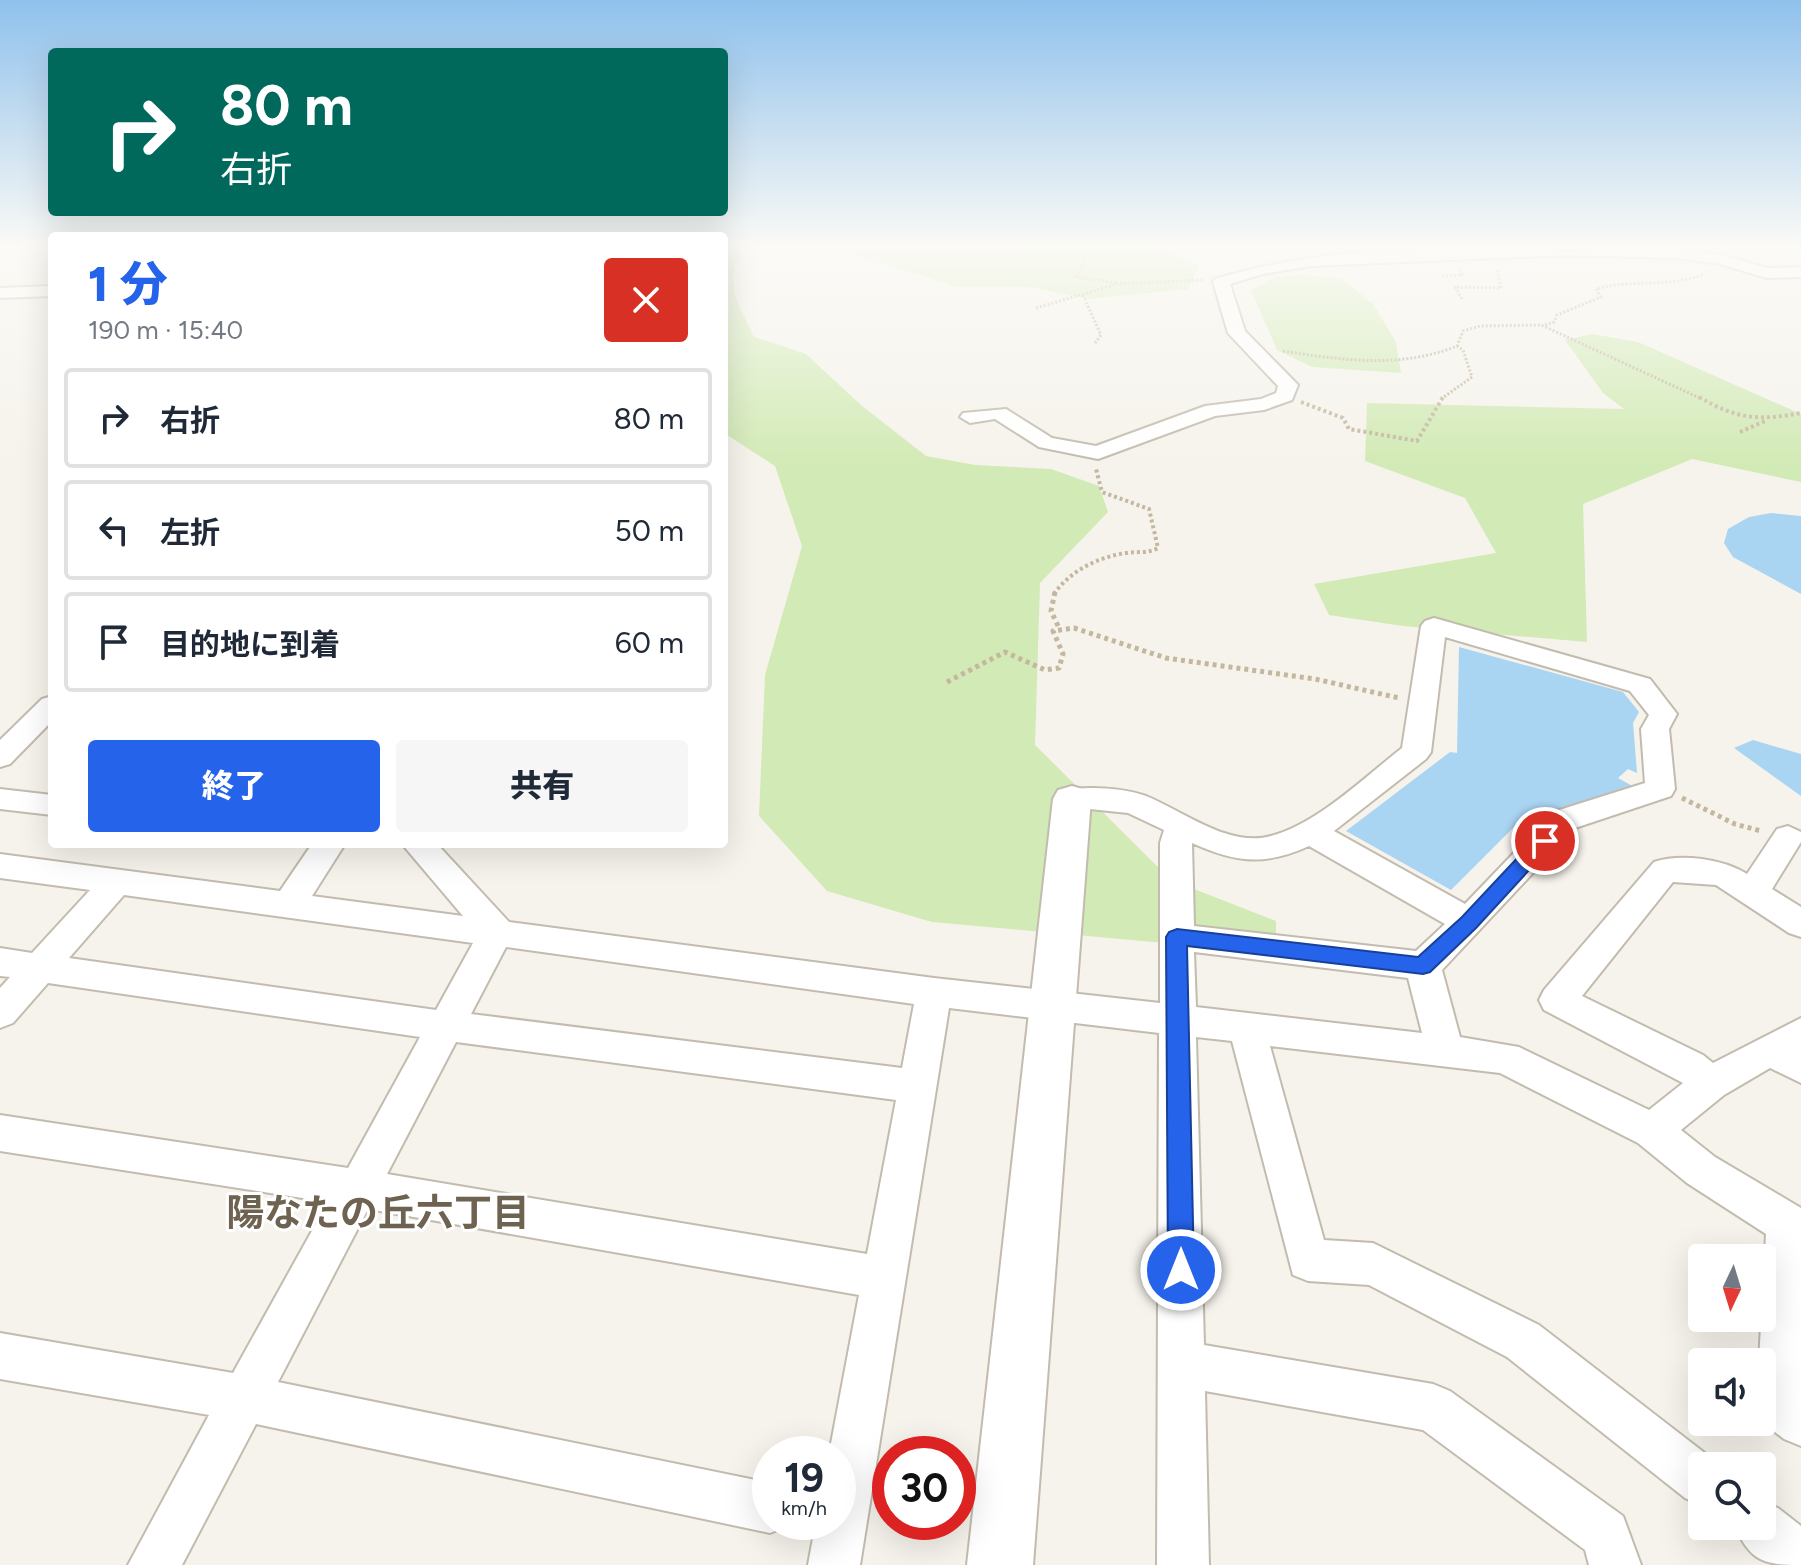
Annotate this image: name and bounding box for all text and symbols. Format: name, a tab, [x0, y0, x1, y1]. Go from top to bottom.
text: 80 m	[220, 72, 353, 139]
icon: right	[88, 80, 192, 184]
text: 右折	[220, 148, 292, 191]
text: 1 分	[88, 255, 168, 313]
button: close	[604, 258, 688, 342]
text: 190 m · 15:40	[88, 314, 243, 346]
icon: right	[92, 396, 136, 440]
text: 80 m	[613, 400, 684, 437]
text: 右折	[160, 402, 220, 439]
icon: left	[92, 508, 136, 552]
text: 50 m	[615, 512, 684, 549]
text: 左折	[160, 514, 220, 551]
icon: arrive	[92, 620, 136, 664]
text: 60 m	[615, 624, 684, 661]
text: 目的地に到着	[160, 626, 340, 663]
button: 終了	[88, 740, 380, 832]
button: 共有	[396, 740, 688, 832]
pin	[1511, 807, 1579, 875]
icon: arrive	[1523, 819, 1567, 863]
district label: 陽なたの丘六丁目	[226, 1190, 530, 1236]
position arrow	[1139, 1228, 1223, 1312]
north arrow	[1688, 1244, 1776, 1332]
map controls	[1688, 1244, 1776, 1540]
button: sound	[1688, 1348, 1776, 1436]
speed limit sign: 30	[872, 1436, 976, 1540]
button: search	[1688, 1452, 1776, 1540]
text: 19	[784, 1454, 824, 1502]
text: km/h	[781, 1496, 827, 1520]

